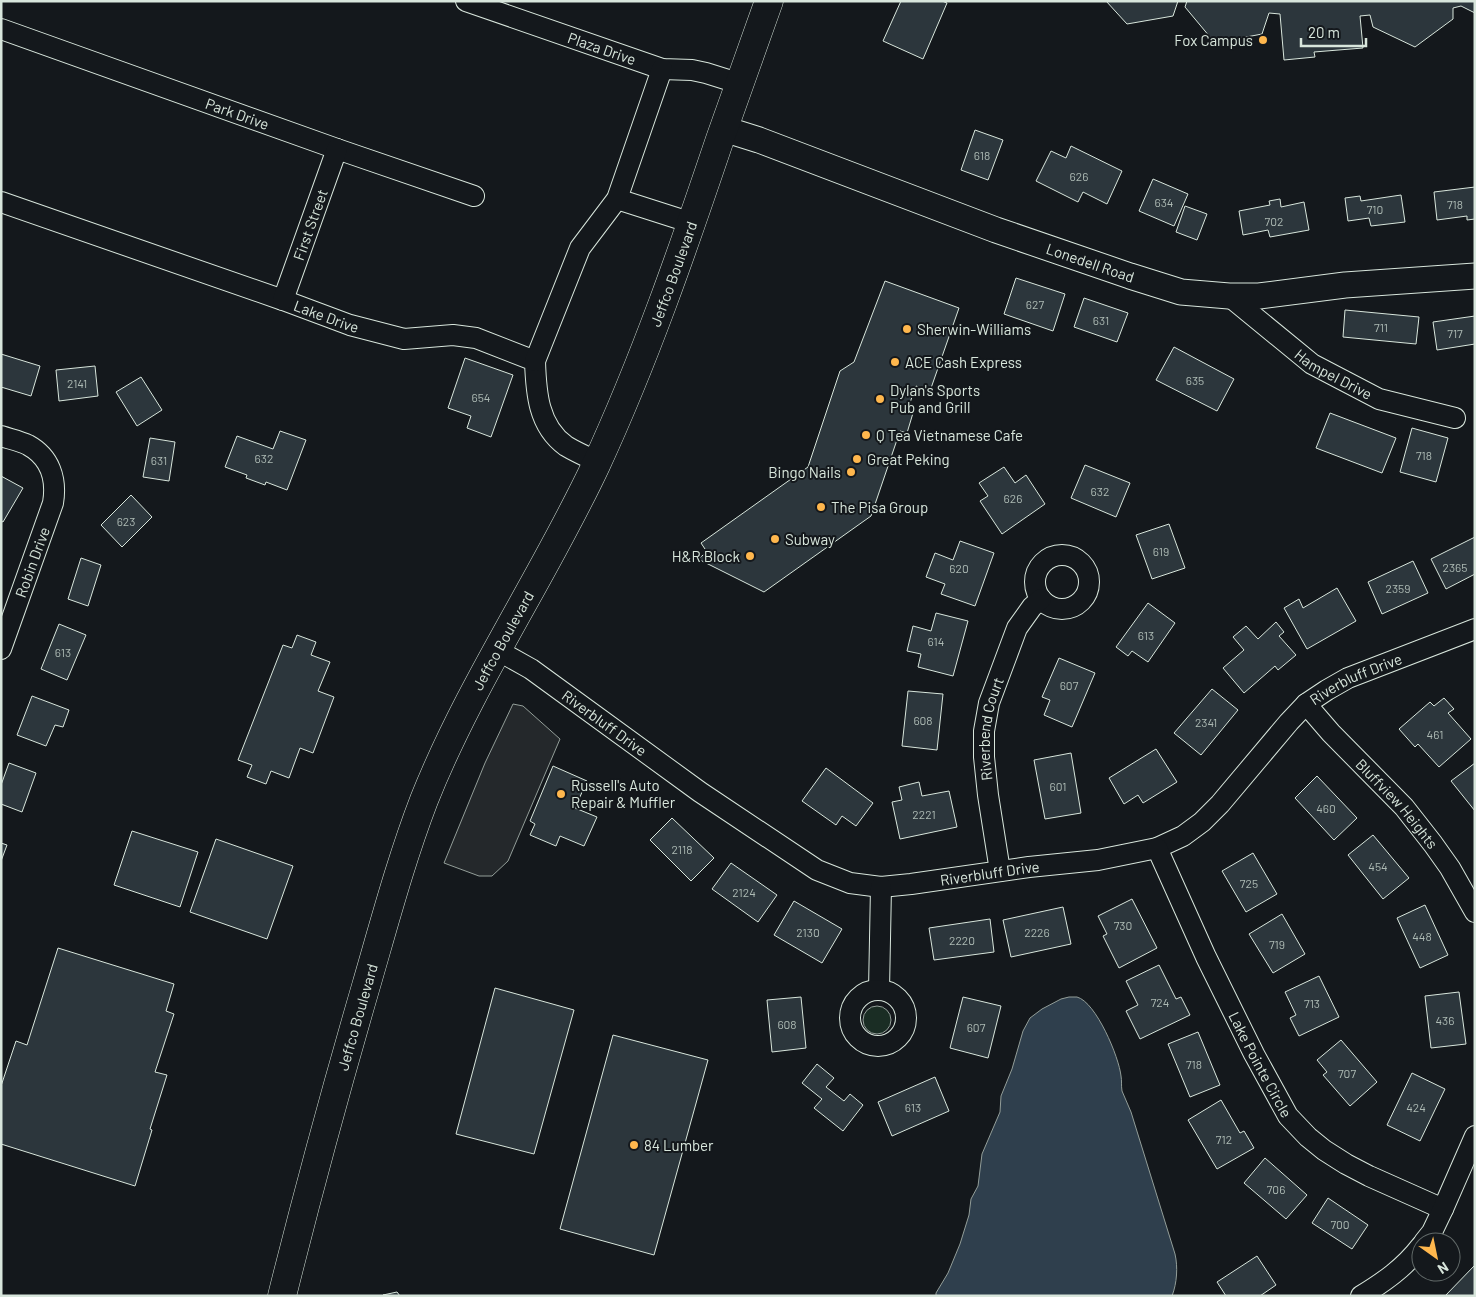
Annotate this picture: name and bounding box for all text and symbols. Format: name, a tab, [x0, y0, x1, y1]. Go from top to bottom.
scale bar	[1301, 15, 1366, 47]
text: 20 m	[1308, 23, 1340, 41]
street label: Plaza Drive	[566, 28, 638, 68]
place label: Fox Campus	[1174, 31, 1253, 49]
marker: Fox Campus	[1257, 34, 1269, 46]
street label: Park Drive	[203, 94, 271, 133]
house number: 618	[974, 148, 990, 162]
house number: 626	[1070, 169, 1088, 183]
street label: First Street	[289, 187, 331, 263]
house number: 634	[1155, 195, 1173, 209]
house number: 718	[1447, 197, 1463, 211]
house number: 710	[1367, 202, 1383, 216]
house number: 702	[1265, 214, 1283, 228]
street label: Jeffco Boulevard	[646, 219, 700, 329]
street label: Lonedell Road	[1044, 239, 1137, 286]
street label: Lake Drive	[292, 296, 361, 336]
house number: 627	[1026, 297, 1044, 311]
house number: 631	[1093, 313, 1109, 327]
place label: Sherwin-Williams	[917, 320, 1031, 338]
house number: 711	[1374, 320, 1388, 334]
marker: Sherwin-Williams	[901, 323, 913, 335]
house number: 717	[1447, 326, 1463, 340]
street label: Hampel Drive	[1291, 345, 1375, 403]
place label: ACE Cash Express	[905, 353, 1022, 371]
marker: ACE Cash Express	[889, 356, 901, 368]
house number: 635	[1186, 373, 1204, 387]
house number: 2141	[67, 376, 87, 390]
place label: Dylan's Sports Pub and Grill	[890, 381, 980, 416]
house number: 654	[472, 390, 490, 404]
marker: Dylan's Sports Pub and Grill	[874, 393, 886, 405]
place label: Q Tea Vietnamese Cafe	[876, 426, 1023, 444]
marker: Q Tea Vietnamese Cafe	[860, 429, 872, 441]
house number: 718	[1416, 448, 1432, 462]
place label: Great Peking	[867, 450, 950, 468]
house number: 632	[255, 451, 273, 465]
house number: 631	[151, 453, 167, 467]
marker: Great Peking	[851, 453, 863, 465]
place label: Bingo Nails	[768, 463, 841, 481]
marker: Bingo Nails	[845, 466, 857, 478]
house number: 632	[1091, 484, 1109, 498]
house number: 626	[1004, 491, 1022, 505]
place label: The Pisa Group	[831, 498, 928, 516]
marker: The Pisa Group	[815, 501, 827, 513]
house number: 623	[117, 514, 135, 528]
street label: Robin Drive	[11, 524, 53, 600]
place label: Subway	[785, 530, 835, 548]
marker: Subway	[769, 533, 781, 545]
house number: 619	[1153, 544, 1169, 558]
place label: H&R Block	[672, 547, 740, 565]
marker: H&R Block	[744, 550, 756, 562]
house number: 2365	[1443, 560, 1467, 574]
house number: 620	[949, 561, 969, 575]
house number: 2359	[1386, 581, 1410, 595]
street label: Jeffco Boulevard	[468, 588, 537, 693]
house number: 613	[1138, 628, 1154, 642]
house number: 614	[928, 634, 944, 648]
house number: 613	[55, 645, 71, 659]
street label: Riverbluff Drive	[1306, 649, 1404, 708]
street label: Riverbend Court	[975, 675, 1007, 782]
house number: 607	[1060, 678, 1079, 692]
street label: Riverbluff Drive	[559, 686, 650, 759]
house number: 608	[913, 713, 933, 727]
house number: 2341	[1195, 715, 1217, 729]
house number: 461	[1427, 727, 1443, 741]
street label: Bluffview Heights	[1352, 755, 1442, 852]
place label: Russell's Auto Repair & Muffler	[571, 776, 676, 811]
house number: 601	[1050, 779, 1066, 793]
marker: Russell's Auto Repair & Muffler	[555, 788, 567, 800]
house number: 460	[1316, 801, 1336, 815]
house number: 2221	[912, 807, 936, 821]
house number: 2118	[672, 842, 692, 856]
street label: Riverbluff Drive	[939, 857, 1040, 889]
house number: 454	[1368, 859, 1388, 873]
house number: 725	[1240, 876, 1258, 890]
house number: 2124	[732, 885, 756, 899]
house number: 730	[1114, 918, 1132, 932]
house number: 2130	[796, 925, 820, 939]
house number: 2226	[1024, 925, 1050, 939]
house number: 448	[1412, 929, 1432, 943]
house number: 2220	[949, 933, 975, 947]
house number: 719	[1269, 937, 1285, 951]
street label: Jeffco Boulevard	[333, 961, 381, 1073]
house number: 724	[1151, 995, 1169, 1009]
house number: 713	[1304, 996, 1320, 1010]
street label: Lake Pointe Circle	[1225, 1009, 1296, 1120]
house number: 436	[1436, 1013, 1454, 1027]
house number: 608	[777, 1017, 797, 1031]
house number: 607	[967, 1020, 986, 1034]
house number: 718	[1186, 1057, 1202, 1071]
house number: 707	[1338, 1066, 1356, 1080]
house number: 613	[905, 1100, 921, 1114]
house number: 424	[1406, 1100, 1426, 1114]
house number: 712	[1216, 1132, 1232, 1146]
place label: 84 Lumber	[644, 1136, 714, 1154]
marker: 84 Lumber	[628, 1139, 640, 1151]
house number: 706	[1267, 1182, 1285, 1196]
house number: 700	[1330, 1217, 1350, 1231]
north arrow	[1411, 1232, 1461, 1282]
text: N	[1435, 1259, 1452, 1278]

